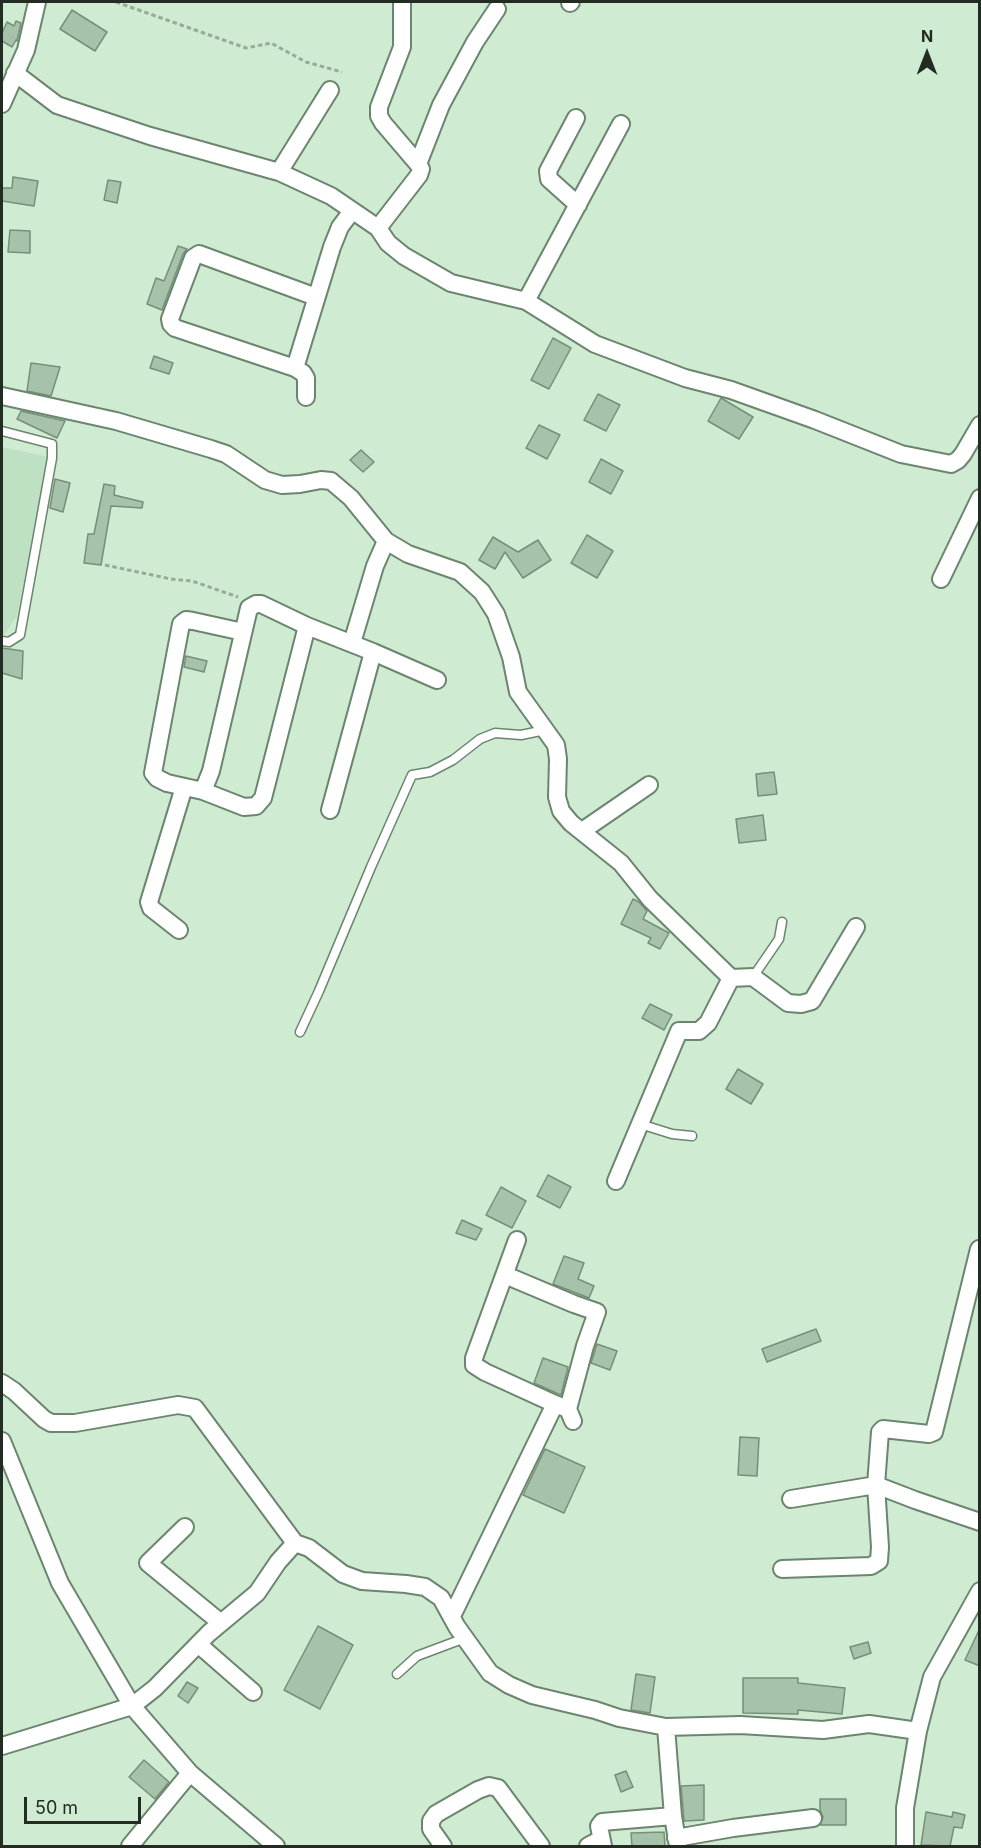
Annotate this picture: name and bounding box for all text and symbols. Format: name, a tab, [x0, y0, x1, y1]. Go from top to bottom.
north arrow	[897, 24, 957, 84]
text: N	[921, 26, 933, 46]
scale bar	[27, 1785, 144, 1823]
text: 50 m	[35, 1797, 78, 1818]

